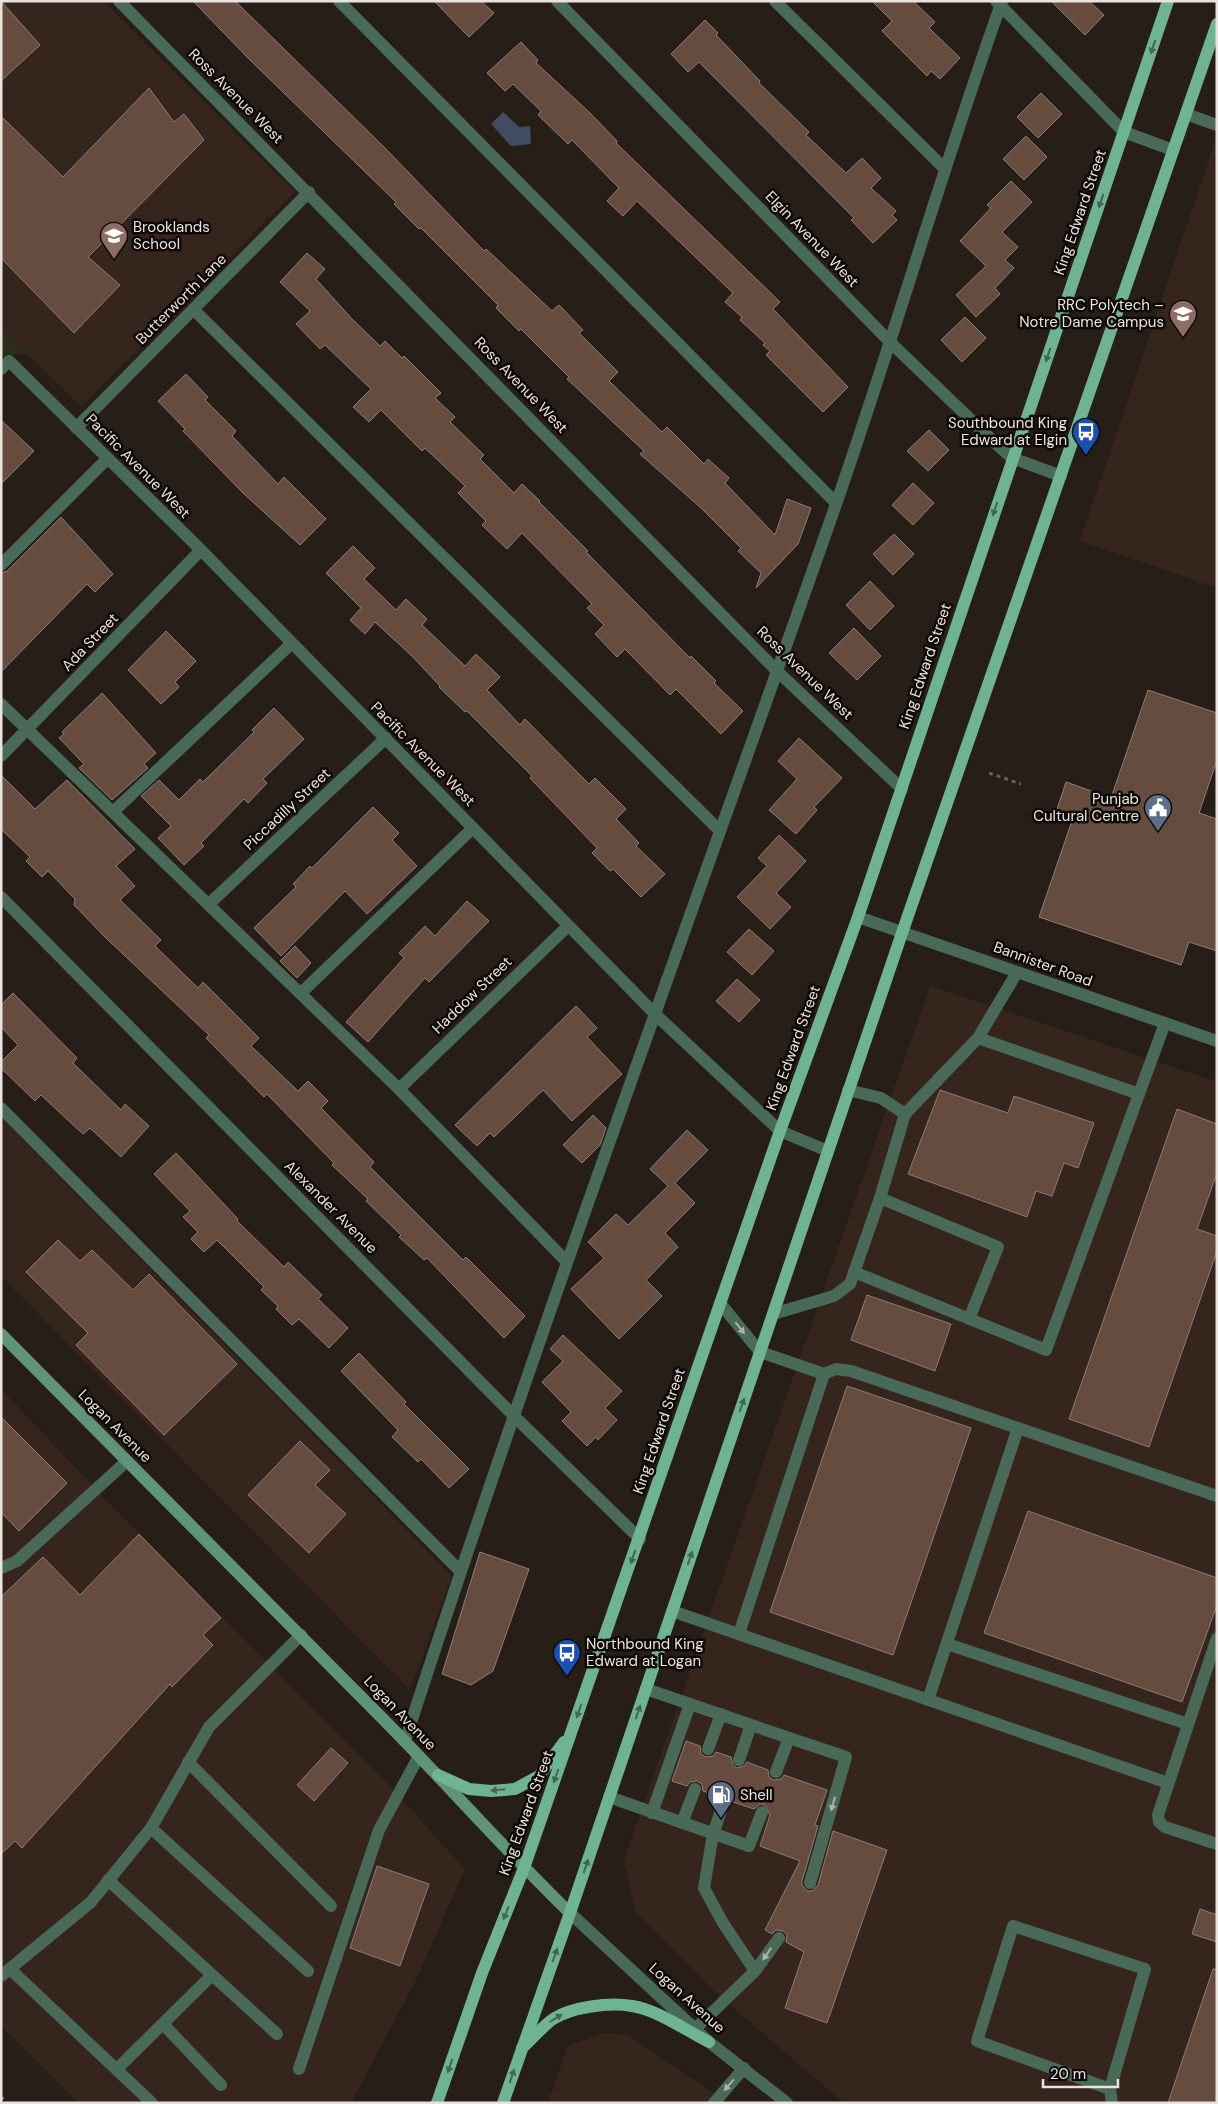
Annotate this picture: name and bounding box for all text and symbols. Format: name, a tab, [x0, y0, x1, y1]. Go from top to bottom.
one-way arrow	[1149, 40, 1156, 55]
street label: Ross Avenue West	[184, 44, 288, 148]
street label: King Edward Street	[1049, 146, 1111, 278]
street label: Elgin Avenue West	[761, 186, 863, 292]
one-way arrow	[1097, 194, 1104, 209]
place label: Brooklands School	[133, 217, 210, 254]
school or university icon: Brooklands School	[99, 221, 129, 260]
street label: Butterworth Lane	[131, 249, 231, 349]
place label: RRC Polytech – Notre Dame Campus	[1019, 295, 1164, 332]
school or university icon: RRC Polytech – Notre Dame Campus	[1168, 299, 1198, 338]
street label: Ross Avenue West	[470, 332, 572, 438]
one-way arrow	[1044, 348, 1052, 363]
street label: Pacific Avenue West	[81, 409, 195, 523]
place label: Southbound King Edward at Elgin	[948, 413, 1067, 450]
bus stop icon: Southbound King Edward at Elgin	[1071, 417, 1101, 456]
one-way arrow	[991, 501, 999, 516]
street label: King Edward Street	[894, 600, 956, 732]
street label: Ada Street	[57, 608, 123, 675]
street label: Ross Avenue West	[752, 622, 858, 724]
street label: Pacific Avenue West	[366, 697, 480, 811]
street label: Piccadilly Street	[239, 763, 335, 855]
place label: Punjab Cultural Centre	[1033, 789, 1139, 826]
public building icon: Punjab Cultural Centre	[1143, 793, 1173, 832]
street label: Bannister Road	[991, 937, 1095, 991]
street label: Haddow Street	[428, 952, 516, 1038]
street label: King Edward Street	[761, 983, 825, 1113]
street label: Alexander Avenue	[280, 1156, 382, 1258]
one-way arrow	[735, 1321, 745, 1334]
street label: King Edward Street	[628, 1365, 690, 1497]
street label: Logan Avenue	[74, 1385, 156, 1467]
one-way arrow	[739, 1397, 746, 1412]
one-way arrow	[629, 1550, 636, 1565]
one-way arrow	[687, 1551, 694, 1566]
place label: Northbound King Edward at Logan	[586, 1634, 704, 1671]
bus stop icon: Northbound King Edward at Logan	[552, 1638, 582, 1677]
street label: Logan Avenue	[359, 1671, 441, 1755]
one-way arrow	[575, 1703, 582, 1718]
one-way arrow	[635, 1705, 642, 1720]
street label: King Edward Street	[494, 1748, 558, 1878]
one-way arrow	[552, 1769, 560, 1784]
fuel station icon: Shell	[706, 1780, 736, 1819]
place label: Shell	[740, 1785, 773, 1805]
one-way arrow	[490, 1787, 506, 1795]
one-way arrow	[828, 1797, 836, 1812]
one-way arrow	[583, 1859, 590, 1874]
one-way arrow	[501, 1906, 509, 1920]
one-way arrow	[551, 1947, 559, 1962]
one-way arrow	[762, 1947, 772, 1961]
street label: Logan Avenue	[645, 1958, 729, 2038]
one-way arrow	[550, 2013, 563, 2023]
scale bar	[1043, 2056, 1118, 2088]
one-way arrow	[446, 2058, 453, 2073]
text: 20 m	[1050, 2064, 1086, 2084]
one-way arrow	[508, 2069, 516, 2084]
one-way arrow	[723, 2079, 735, 2091]

